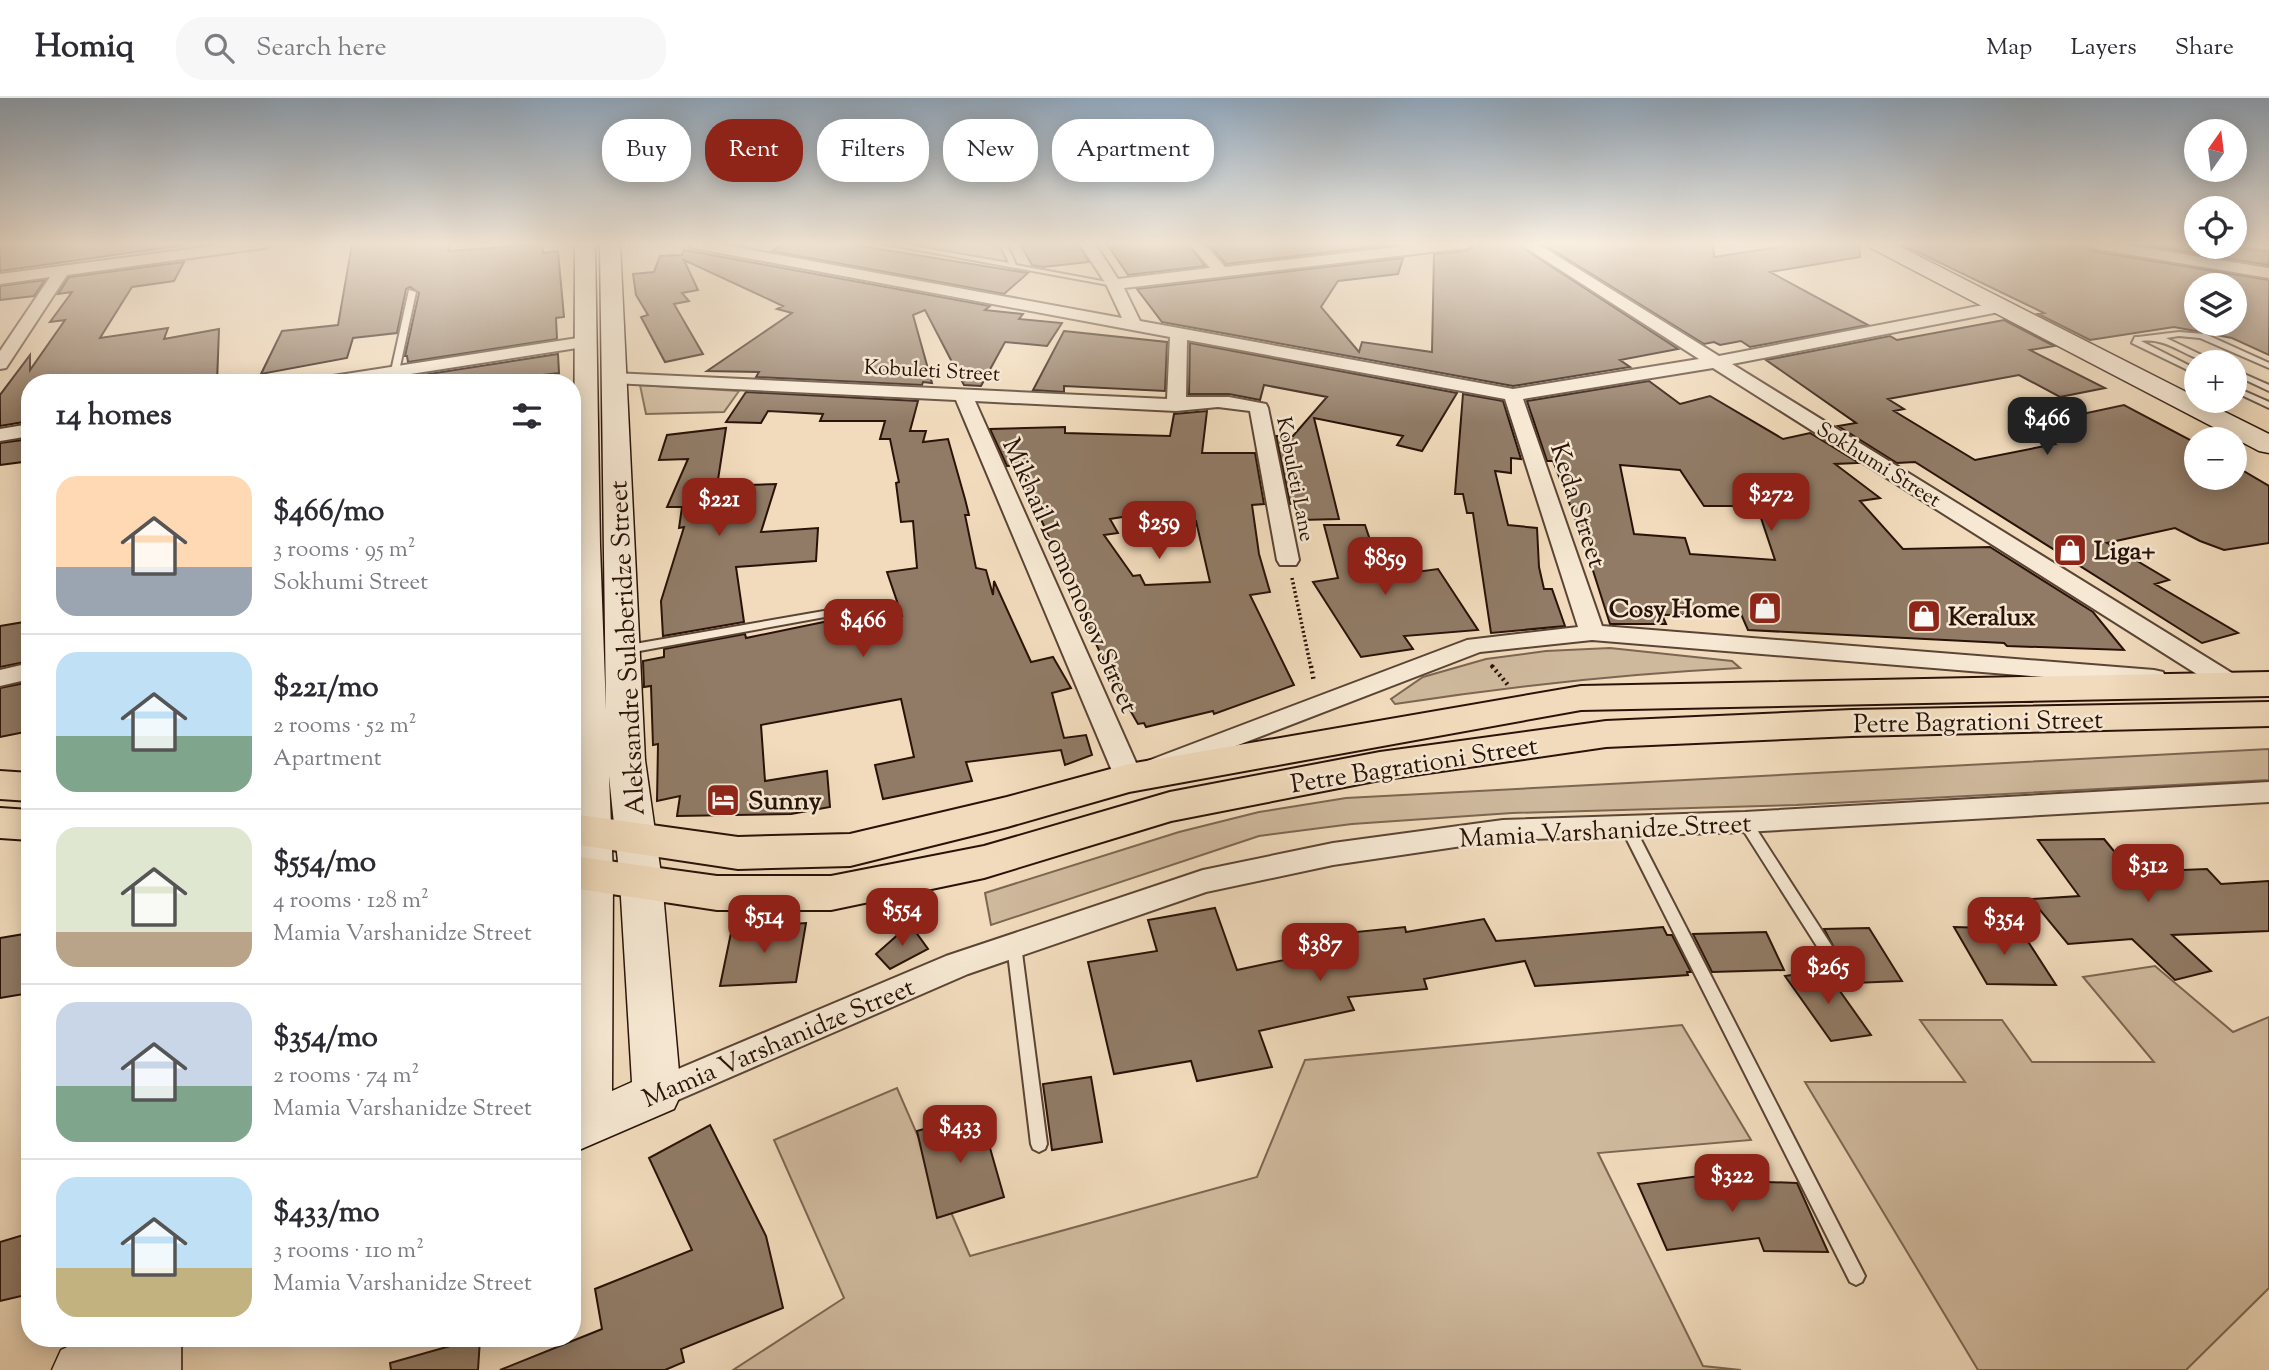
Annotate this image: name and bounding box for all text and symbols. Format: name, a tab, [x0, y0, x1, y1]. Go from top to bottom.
search box	[176, 17, 666, 80]
text: Homiq	[35, 24, 134, 72]
icon: search	[200, 29, 238, 67]
text: Search here	[256, 30, 387, 67]
text: Map	[1986, 31, 2032, 65]
text: Layers	[2070, 31, 2137, 65]
text: Share	[2175, 31, 2234, 65]
chip: Buy	[602, 119, 691, 182]
chip: Rent	[705, 119, 803, 182]
chip: Filters	[817, 119, 929, 182]
chip: New	[943, 119, 1038, 182]
chip: Apartment	[1052, 119, 1214, 182]
north arrow	[2184, 119, 2247, 182]
map controls	[2184, 119, 2247, 490]
button: locate	[2184, 196, 2247, 259]
button: layers	[2184, 273, 2247, 336]
button: +	[2184, 350, 2247, 413]
street label: Kobuleti Street	[863, 353, 1001, 391]
text: 14 homes	[56, 395, 172, 438]
icon: filters	[508, 397, 546, 435]
pin: $466	[2006, 398, 2088, 457]
text: $466	[2024, 403, 2070, 436]
street label: Kobuleti Lane	[1267, 414, 1321, 544]
street label: Sokhumi Street	[1810, 415, 1946, 516]
button: −	[2184, 427, 2247, 490]
street label: Mikhail Lomonosov Street	[991, 433, 1146, 720]
street label: Keda Street	[1539, 439, 1614, 573]
pin: $272	[1730, 474, 1812, 533]
pin: $221	[678, 478, 760, 538]
street label: Aleksandre Sulaberidze Street	[601, 479, 656, 816]
text: $272	[1748, 479, 1794, 512]
text: $221	[698, 484, 740, 517]
text: $466/mo	[273, 491, 384, 534]
pin: $259	[1118, 502, 1200, 561]
icon: home	[112, 504, 196, 588]
text: $259	[1138, 507, 1180, 540]
shop icon: Liga+	[2051, 531, 2089, 569]
text: 3 rooms · 95 m²	[273, 534, 416, 567]
place label: Liga+	[2094, 534, 2156, 571]
pin: $859	[1344, 538, 1426, 597]
text: $859	[1364, 543, 1406, 576]
text: Sokhumi Street	[273, 567, 428, 600]
shop icon: Cosy Home	[1746, 589, 1784, 627]
place label: Cosy Home	[1609, 592, 1740, 629]
shop icon: Keralux	[1905, 597, 1943, 635]
pin: $466	[822, 600, 904, 659]
place label: Keralux	[1948, 600, 2036, 637]
text: $466	[840, 605, 886, 638]
text: $221/mo	[273, 667, 379, 710]
icon: home	[112, 680, 196, 764]
street label: Petre Bagrationi Street	[1853, 703, 2103, 744]
text: 2 rooms · 52 m²	[273, 710, 416, 743]
street label: Petre Bagrationi Street	[1288, 729, 1541, 804]
text: Apartment	[273, 743, 382, 776]
hotel icon: Sunny	[704, 781, 742, 819]
place label: Sunny	[748, 784, 821, 821]
street label: Mamia Varshanidze Street	[1458, 806, 1752, 859]
text: $554/mo	[273, 842, 376, 885]
pin: $312	[2107, 844, 2189, 904]
text: $312	[2128, 850, 2168, 883]
icon: home	[112, 855, 196, 939]
text: 4 rooms · 128 m²	[273, 885, 429, 918]
pin: $554	[861, 888, 943, 948]
text: $554	[882, 894, 922, 927]
pin: $514	[723, 896, 805, 955]
pin: $354	[1963, 898, 2045, 957]
text: $514	[744, 901, 784, 934]
text: $354	[1983, 903, 2025, 936]
text: Mamia Varshanidze Street	[273, 918, 532, 951]
pin: $387	[1279, 924, 1361, 983]
text: $387	[1298, 929, 1342, 962]
pin: $265	[1787, 946, 1869, 1006]
text: $265	[1807, 952, 1849, 985]
street label: Mamia Varshanidze Street	[637, 970, 921, 1118]
text: $354/mo	[273, 1017, 378, 1060]
icon: home	[112, 1030, 196, 1114]
text: 2 rooms · 74 m²	[273, 1060, 419, 1093]
text: Mamia Varshanidze Street	[273, 1093, 532, 1126]
pin: $433	[919, 1105, 1001, 1165]
text: $433	[939, 1111, 981, 1144]
pin: $322	[1691, 1154, 1773, 1214]
text: $322	[1710, 1160, 1754, 1193]
text: $433/mo	[273, 1192, 380, 1235]
icon: home	[112, 1205, 196, 1289]
text: 3 rooms · 110 m²	[273, 1235, 424, 1268]
text: Mamia Varshanidze Street	[273, 1268, 532, 1301]

